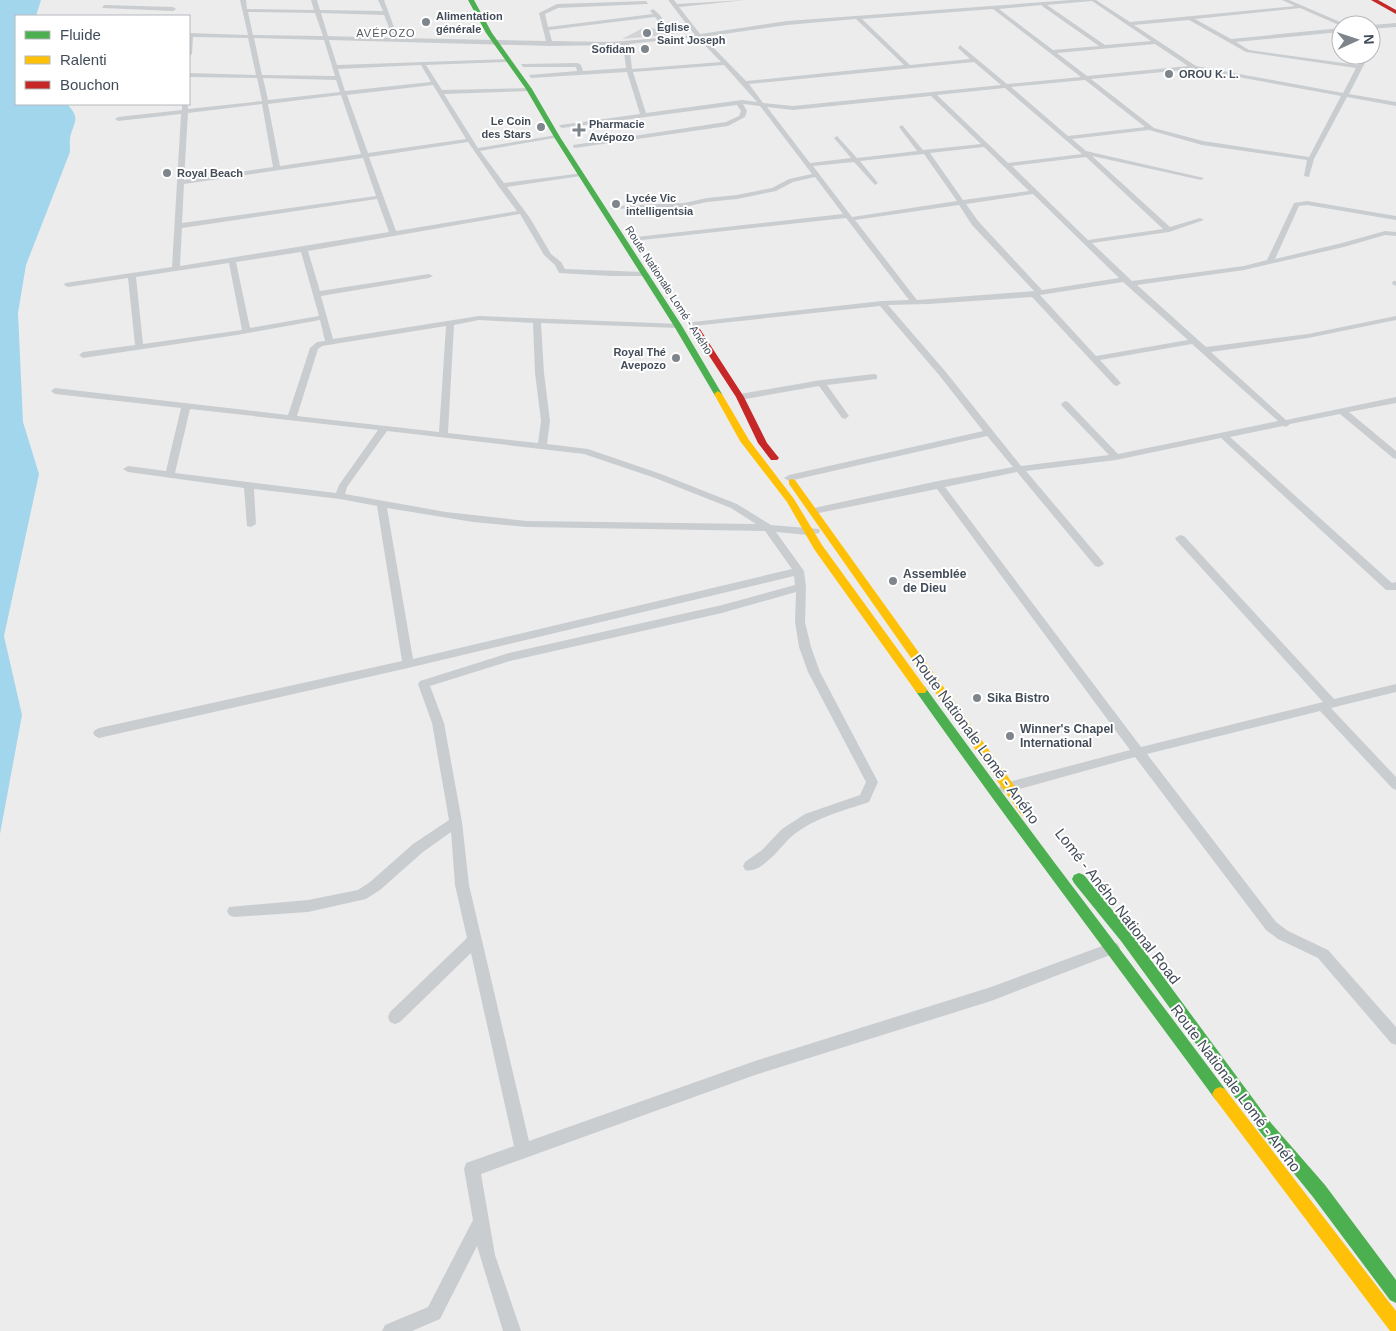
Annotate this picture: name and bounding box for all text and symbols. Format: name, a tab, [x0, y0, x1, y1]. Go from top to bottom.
place label: Alimentation générale	[436, 10, 503, 35]
legend	[15, 15, 190, 105]
north arrow	[1331, 15, 1381, 65]
marker: Alimentation générale	[420, 16, 432, 28]
place label: Église Saint Joseph	[657, 21, 726, 46]
text: Fluide	[60, 26, 101, 43]
district label: AVÉPOZO	[356, 27, 416, 39]
marker: Église Saint Joseph	[641, 27, 653, 39]
text: N	[1361, 34, 1377, 45]
place label: Sofidam	[592, 43, 635, 55]
marker: Sofidam	[639, 43, 651, 55]
text: Ralenti	[60, 51, 107, 68]
marker: OROU K. L.	[1163, 68, 1175, 80]
place label: OROU K. L.	[1179, 68, 1239, 80]
text: Bouchon	[60, 76, 119, 93]
place label: Le Coin des Stars	[481, 115, 531, 140]
place label: Pharmacie Avépozo	[589, 118, 645, 143]
marker: Le Coin des Stars	[535, 121, 547, 133]
marker: Pharmacie Avépozo	[573, 124, 585, 136]
marker: Royal Beach	[161, 167, 173, 179]
place label: Royal Beach	[177, 167, 243, 179]
place label: Lycée Vic intelligentsia	[626, 192, 694, 217]
marker: Lycée Vic intelligentsia	[610, 198, 622, 210]
street label: Route Nationale Lomé - Aného	[623, 224, 715, 356]
place label: Royal Thé Avepozo	[613, 346, 666, 371]
marker: Royal Thé Avepozo	[670, 352, 682, 364]
place label: Assemblée de Dieu	[903, 567, 967, 595]
marker: Assemblée de Dieu	[887, 575, 899, 587]
street label: Route Nationale Lomé - Aného	[909, 651, 1043, 827]
place label: Sika Bistro	[987, 691, 1050, 705]
marker: Sika Bistro	[971, 692, 983, 704]
place label: Winner's Chapel International	[1020, 722, 1113, 750]
marker: Winner's Chapel International	[1004, 730, 1016, 742]
street label: Lomé - Aného National Road	[1052, 825, 1184, 987]
street label: Route Nationale Lomé - Aného	[1167, 1001, 1305, 1175]

